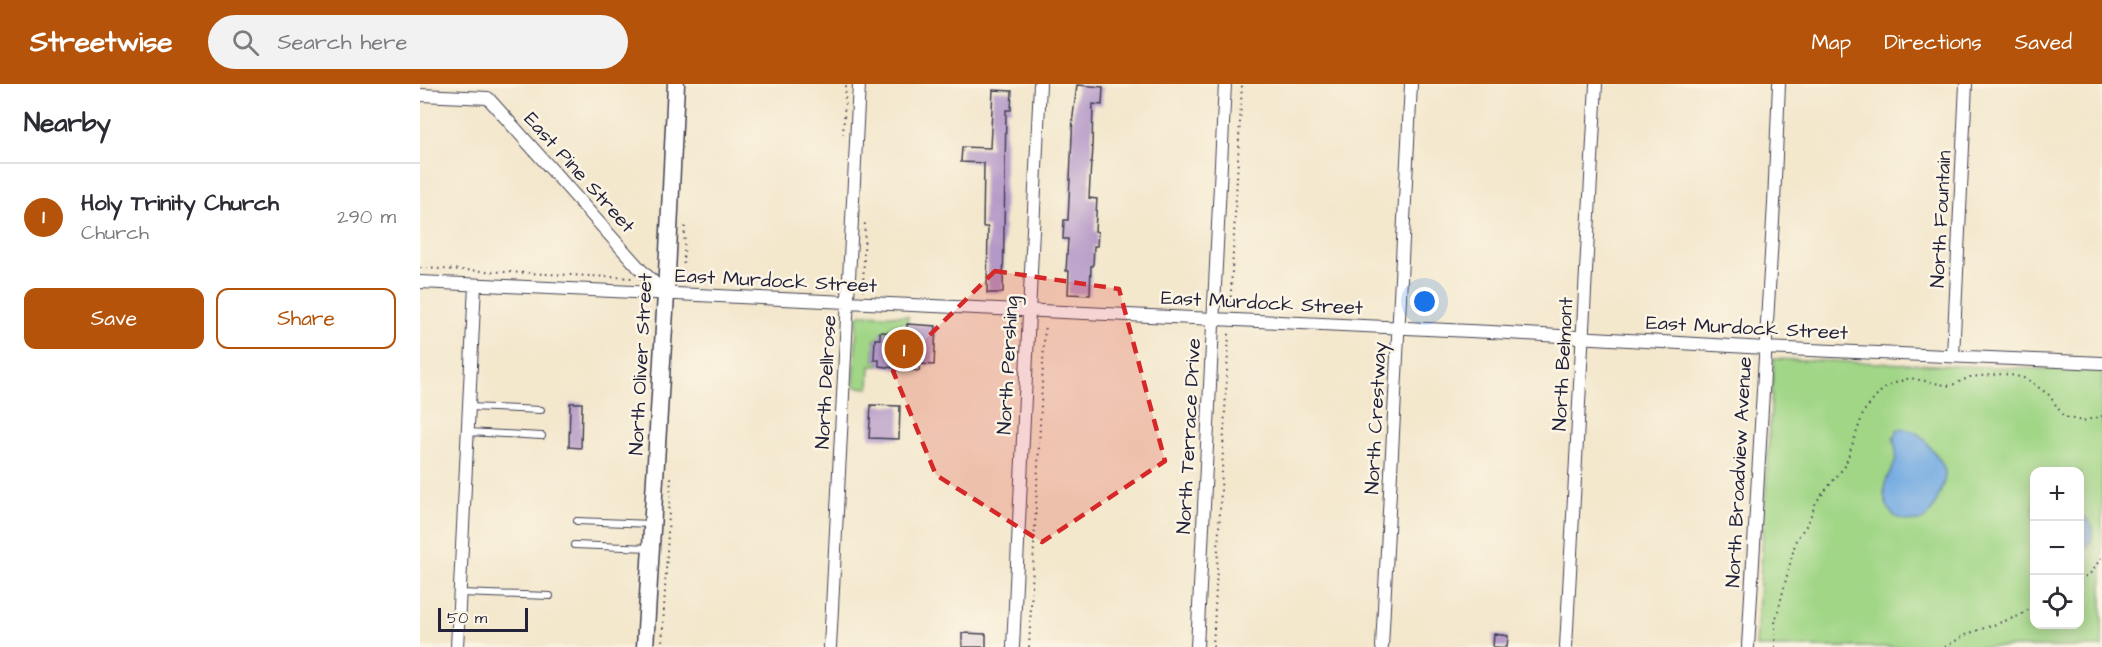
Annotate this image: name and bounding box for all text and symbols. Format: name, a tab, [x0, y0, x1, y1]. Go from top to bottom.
search box	[208, 15, 628, 69]
text: Streetwise	[30, 23, 172, 62]
icon: search	[229, 26, 262, 59]
text: Search here	[277, 27, 407, 58]
text: Map	[1811, 28, 1851, 57]
text: Directions	[1884, 28, 1982, 57]
text: Saved	[2015, 28, 2072, 57]
text: Nearby	[24, 105, 111, 141]
street label: East Pine Street	[517, 106, 641, 239]
street label: North Fountain	[1923, 150, 1959, 288]
text: Holy Trinity Church	[81, 188, 279, 219]
text: 1	[42, 203, 45, 231]
text: 290 m	[337, 203, 396, 231]
text: Church	[81, 219, 149, 247]
street label: East Murdock Street	[674, 262, 878, 300]
street label: North Oliver Street	[622, 272, 660, 456]
street label: East Murdock Street	[1160, 284, 1364, 322]
your location	[1410, 287, 1439, 316]
button: Save	[24, 288, 204, 349]
button: Share	[216, 288, 396, 349]
street label: North Pershing	[990, 295, 1027, 435]
street label: North Belmont	[1546, 296, 1580, 432]
street label: East Murdock Street	[1645, 309, 1849, 347]
street label: North Dellrose	[809, 314, 843, 450]
pin: 1	[884, 326, 924, 372]
street label: North Terrace Drive	[1170, 337, 1208, 535]
street label: North Crestway	[1358, 341, 1395, 495]
street label: North Broadview Avenue	[1719, 356, 1759, 588]
map controls	[2030, 467, 2084, 629]
button: +	[2030, 467, 2084, 521]
button: −	[2030, 521, 2084, 575]
button: locate	[2030, 575, 2084, 629]
scale bar	[438, 605, 528, 632]
text: 50 m	[447, 607, 487, 629]

